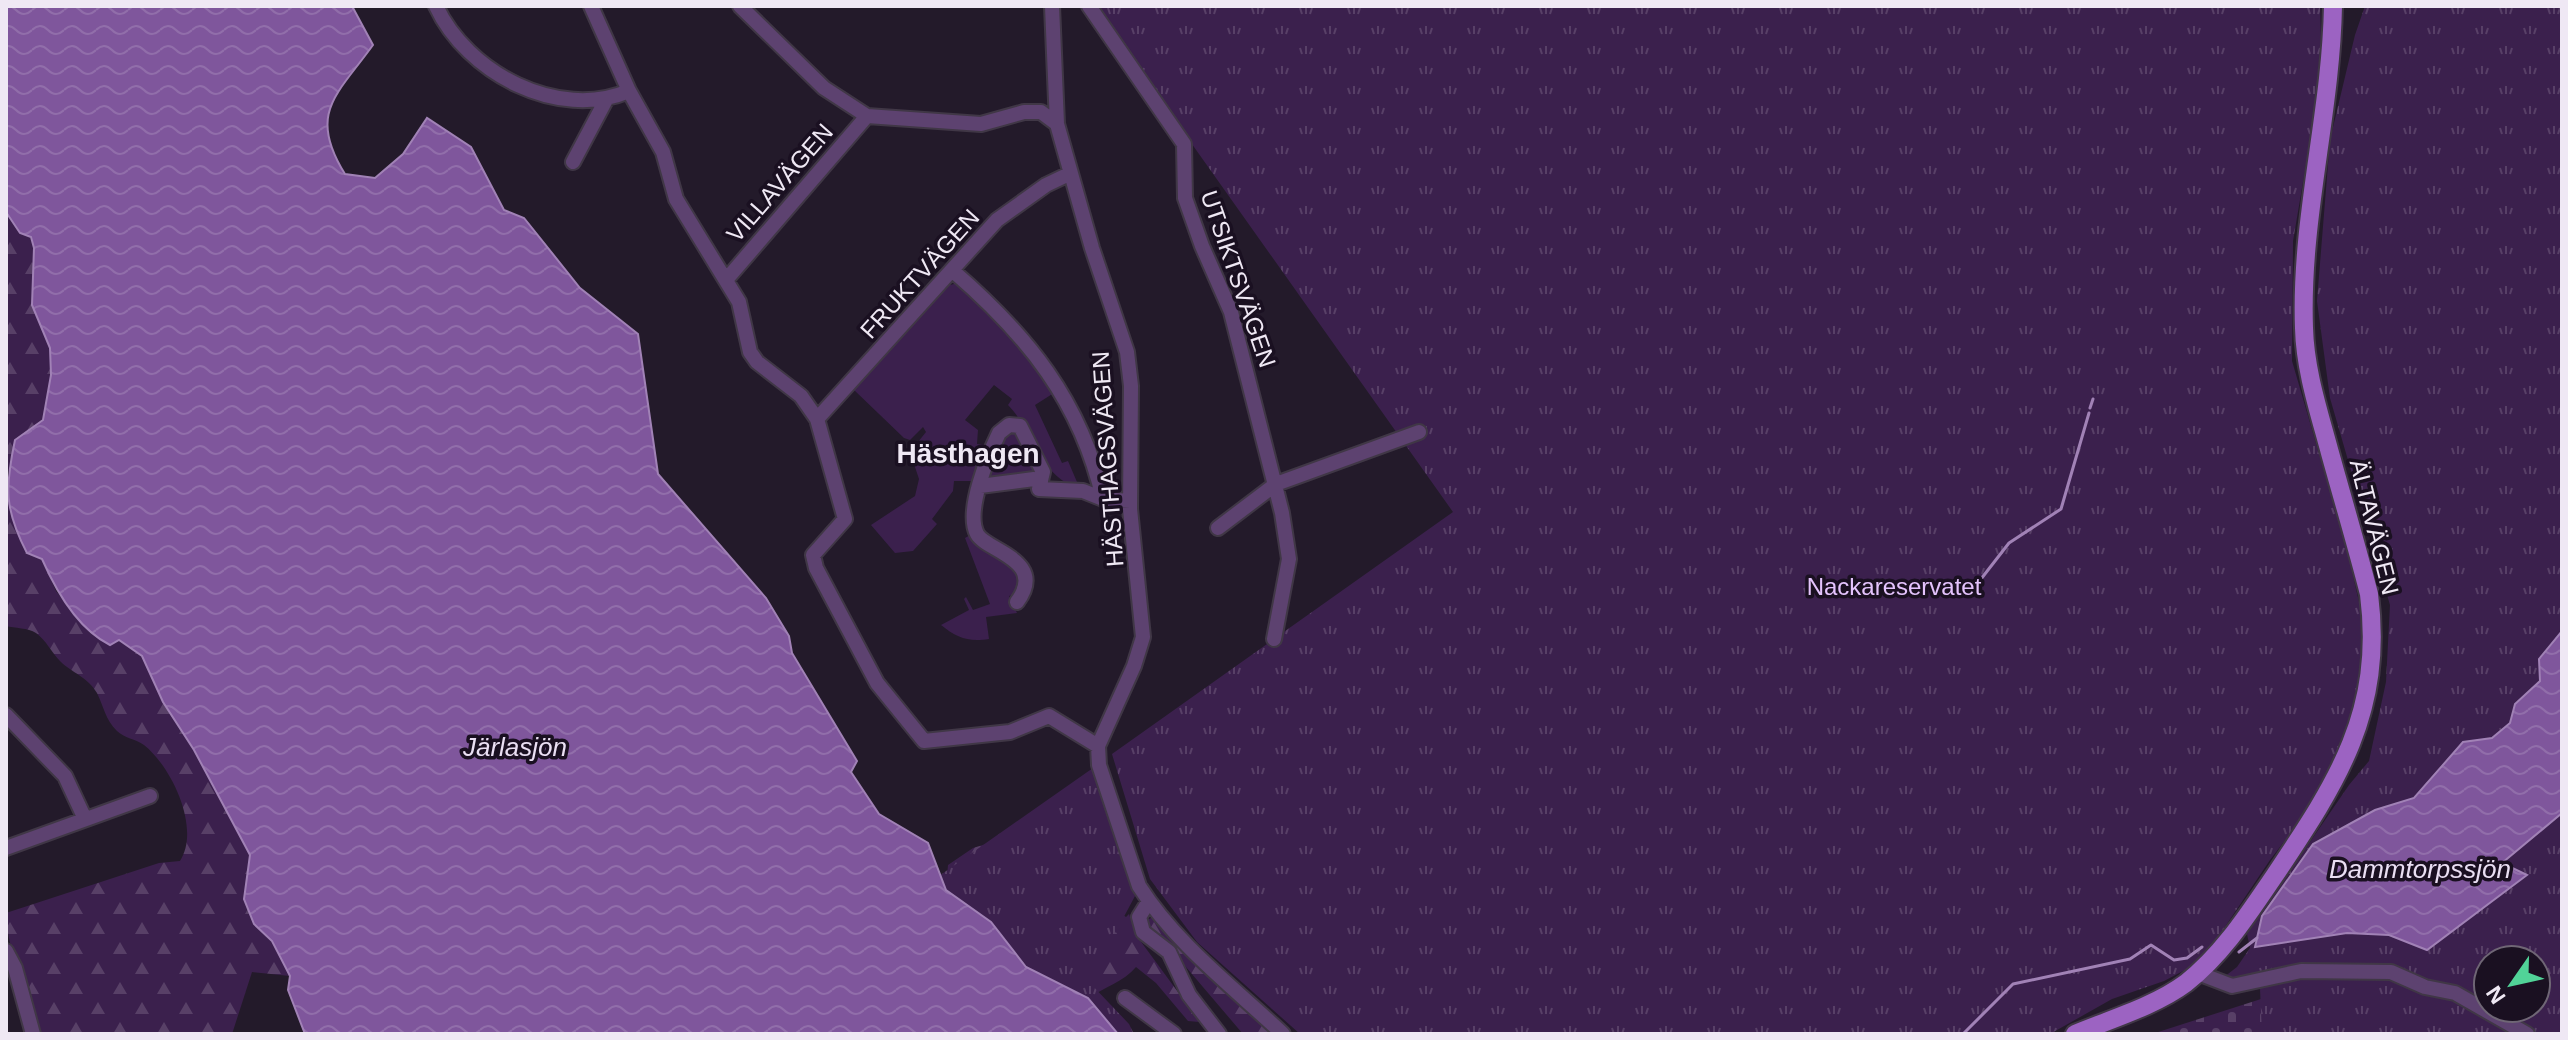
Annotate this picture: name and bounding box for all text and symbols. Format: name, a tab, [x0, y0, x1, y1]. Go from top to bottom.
street label: VILLAVÄGEN	[721, 118, 838, 247]
street label: UTSIKTSVÄGEN	[1196, 187, 1281, 371]
street label: FRUKTVÄGEN	[855, 204, 985, 344]
street label: HÄSTHAGSVÄGEN	[1086, 350, 1129, 568]
district label: Hästhagen	[896, 438, 1040, 469]
street label: ÄLTAVÄGEN	[2345, 456, 2404, 597]
park label: Nackareservatet	[1807, 573, 1982, 600]
water label: Järlasjön	[462, 732, 567, 762]
water label: Dammtorpssjön	[2329, 854, 2511, 884]
north arrow	[2472, 944, 2552, 1024]
text: N	[2481, 981, 2511, 1008]

